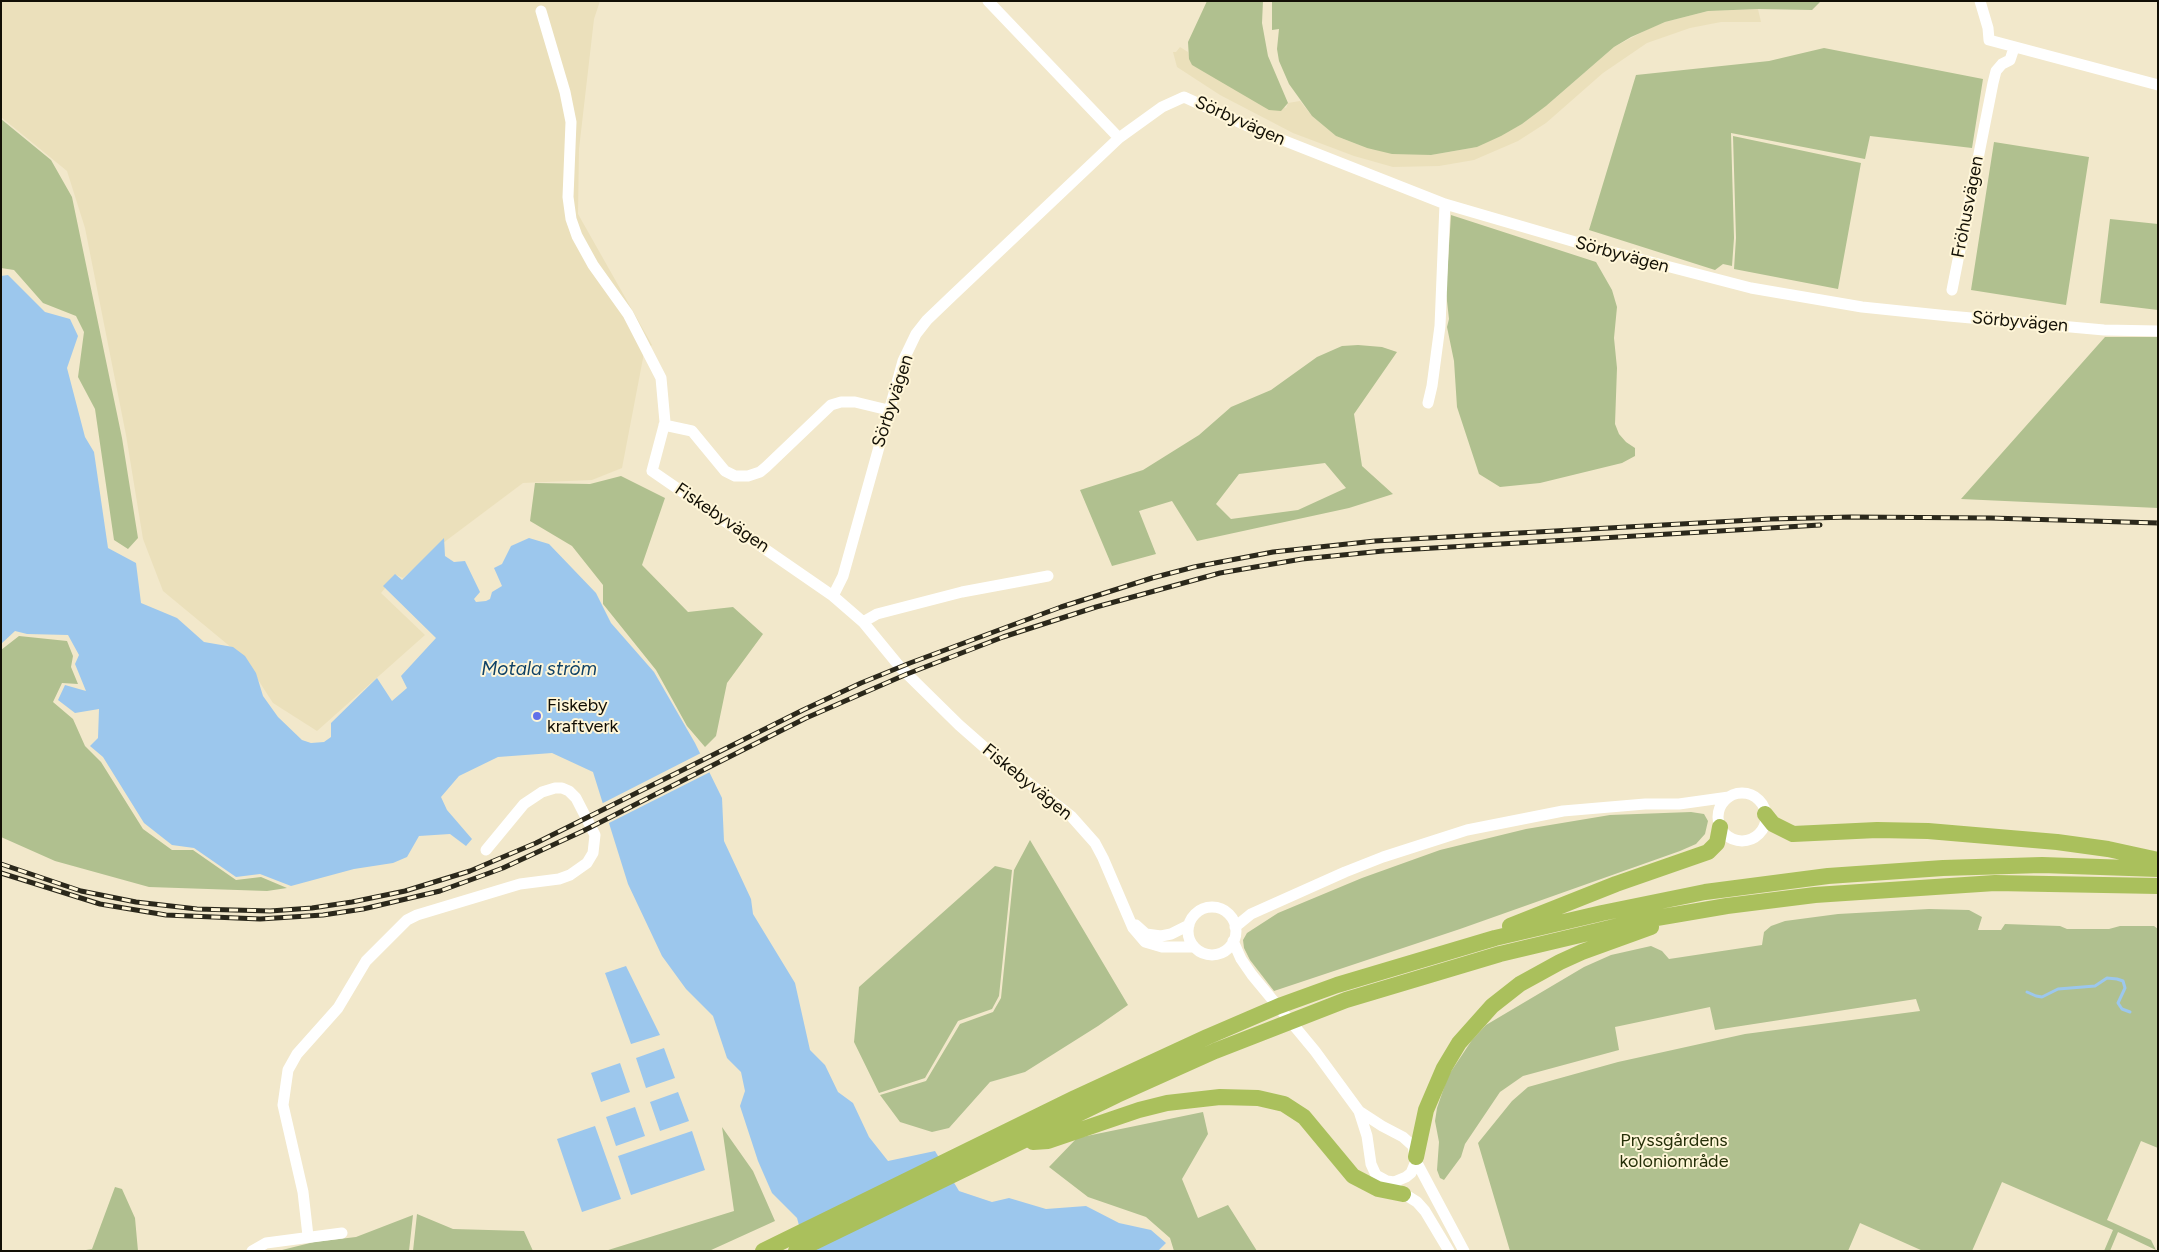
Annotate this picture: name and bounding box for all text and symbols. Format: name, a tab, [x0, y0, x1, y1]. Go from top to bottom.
street label: Sörbyvägen	[1192, 92, 1288, 150]
street label: Fröhusvägen	[1948, 154, 1988, 260]
street label: Sörbyvägen	[1573, 232, 1671, 278]
street label: Sörbyvägen	[1971, 307, 2069, 337]
street label: Sörbyvägen	[868, 352, 918, 450]
street label: Fiskebyvägen	[671, 478, 773, 558]
water label: Motala ström	[481, 658, 597, 680]
place label: Fiskeby kraftverk	[547, 695, 618, 738]
marker: Fiskeby kraftverk	[531, 710, 543, 722]
street label: Fiskebyvägen	[978, 739, 1076, 825]
park label: Pryssgårdens koloniområde	[1620, 1130, 1728, 1172]

